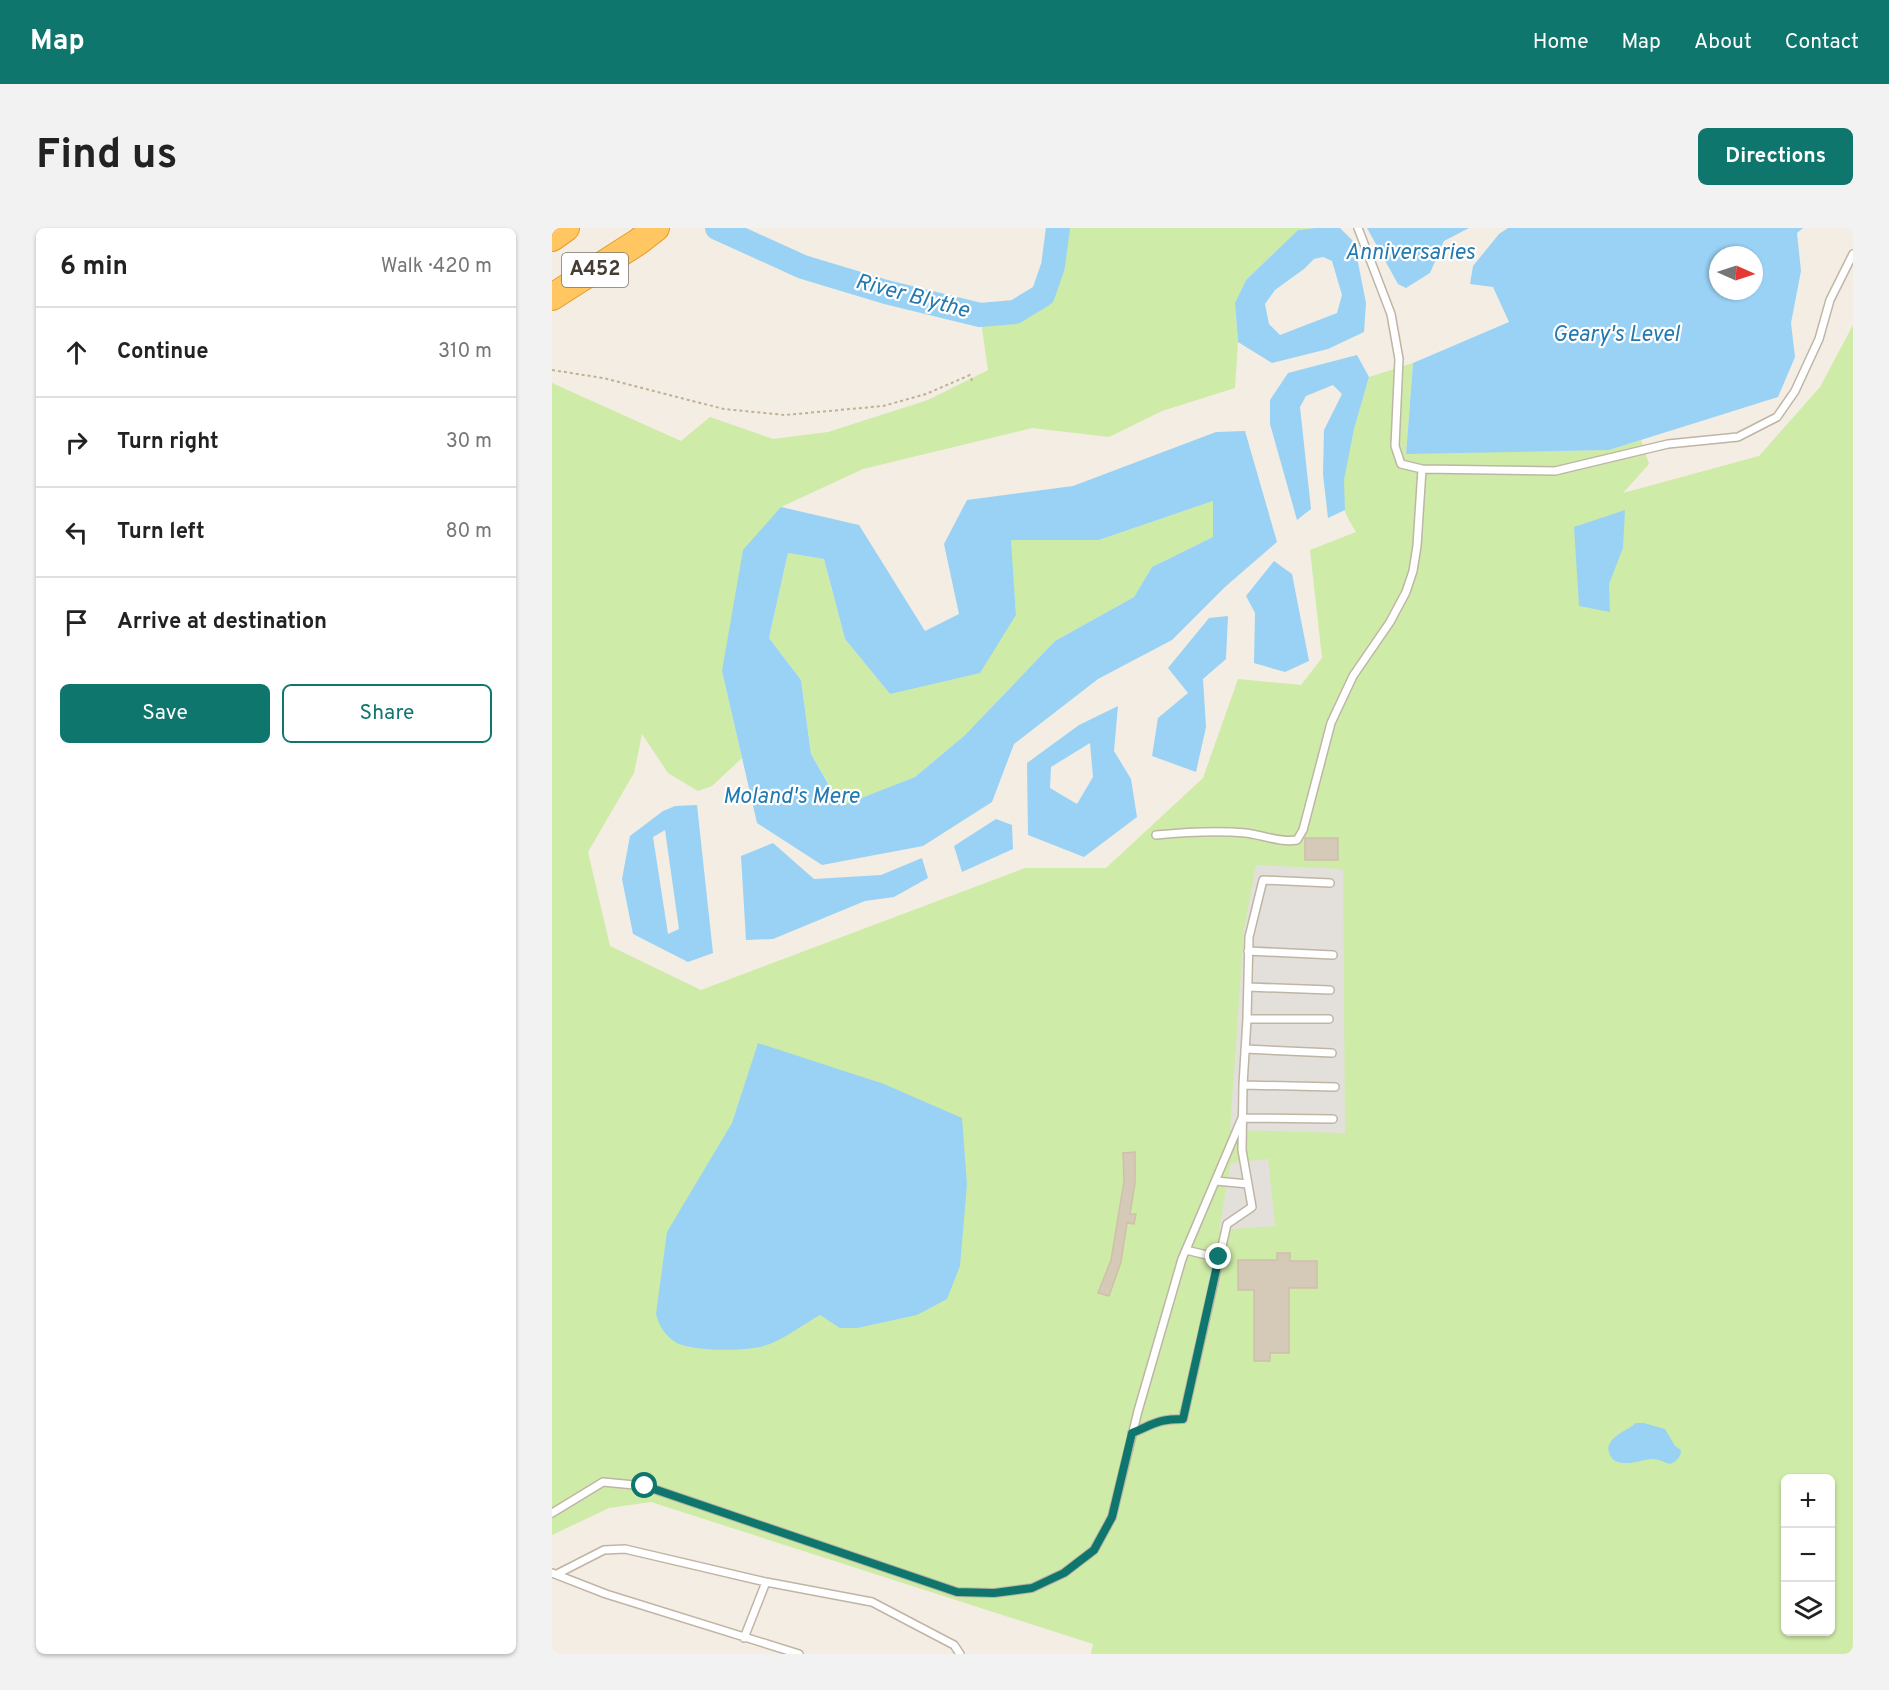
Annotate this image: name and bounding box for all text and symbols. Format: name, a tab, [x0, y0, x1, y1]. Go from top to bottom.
text: Map	[30, 24, 85, 60]
text: Home	[1533, 29, 1589, 56]
text: Map	[1622, 29, 1661, 56]
text: About	[1694, 29, 1752, 56]
text: Contact	[1785, 29, 1859, 56]
button: Directions	[1698, 128, 1853, 185]
text: Find us	[36, 130, 177, 183]
water label: Anniversaries	[1345, 240, 1476, 267]
north arrow	[1709, 246, 1763, 300]
text: 6 min	[60, 251, 128, 284]
road number: A452	[562, 253, 628, 287]
text: Walk · 420 m	[381, 254, 492, 280]
water label: River Blythe	[852, 269, 972, 325]
water label: Geary's Level	[1553, 322, 1681, 349]
icon: ahead	[60, 336, 93, 369]
text: Continue	[117, 339, 208, 366]
text: 310 m	[438, 339, 492, 365]
icon: right	[60, 426, 93, 459]
text: Turn right	[117, 429, 219, 456]
text: 30 m	[446, 429, 492, 455]
icon: left	[60, 516, 93, 549]
text: Turn left	[117, 519, 205, 546]
text: 80 m	[446, 519, 492, 545]
icon: arrive	[60, 606, 93, 639]
text: Arrive at destination	[117, 609, 327, 636]
button: Save	[60, 684, 270, 743]
button: Share	[282, 684, 492, 743]
water label: Moland's Mere	[723, 784, 860, 811]
route end	[1205, 1243, 1231, 1269]
route start	[631, 1472, 657, 1498]
map controls	[1781, 1474, 1835, 1636]
button: +	[1781, 1474, 1835, 1528]
button: −	[1781, 1528, 1835, 1582]
button: layers	[1781, 1582, 1835, 1636]

